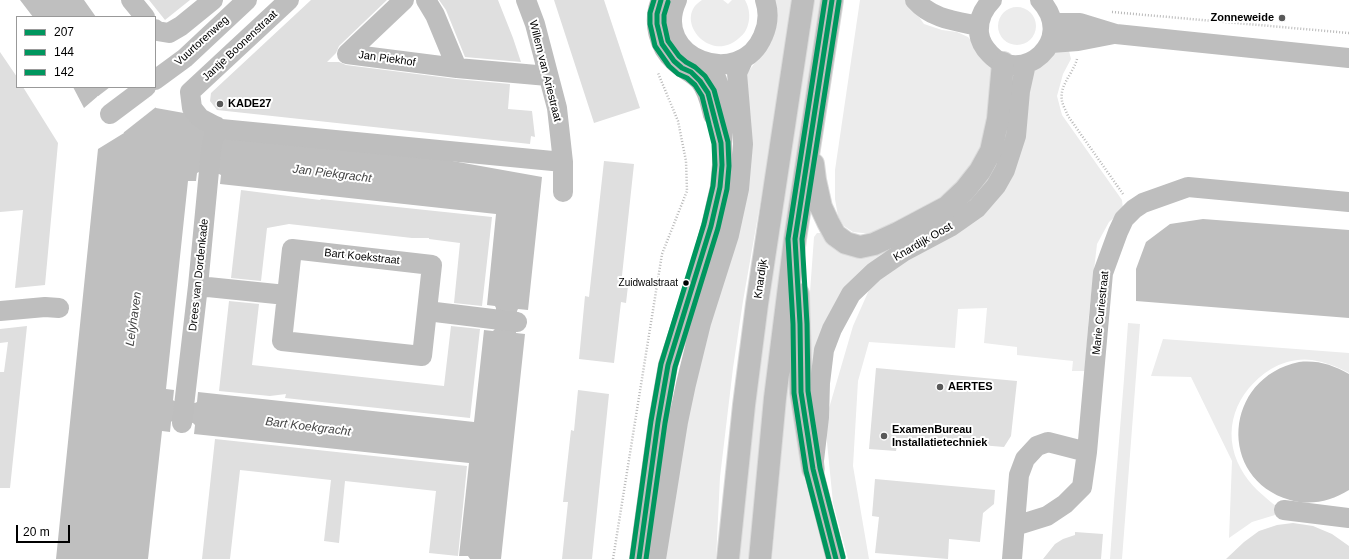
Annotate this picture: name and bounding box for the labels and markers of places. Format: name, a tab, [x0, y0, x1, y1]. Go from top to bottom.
place label: Zonneweide	[1210, 11, 1274, 25]
marker: Zonneweide	[1277, 13, 1287, 23]
place label: KADE27	[228, 97, 271, 111]
marker: KADE27	[215, 99, 225, 109]
place label: Zuidwalstraat	[619, 277, 678, 289]
marker: Zuidwalstraat	[681, 278, 691, 288]
place label: AERTES	[948, 380, 993, 394]
marker: AERTES	[935, 382, 945, 392]
place label: ExamenBureau Installatietechniek	[892, 423, 987, 449]
marker: ExamenBureau Installatietechniek	[879, 431, 889, 441]

